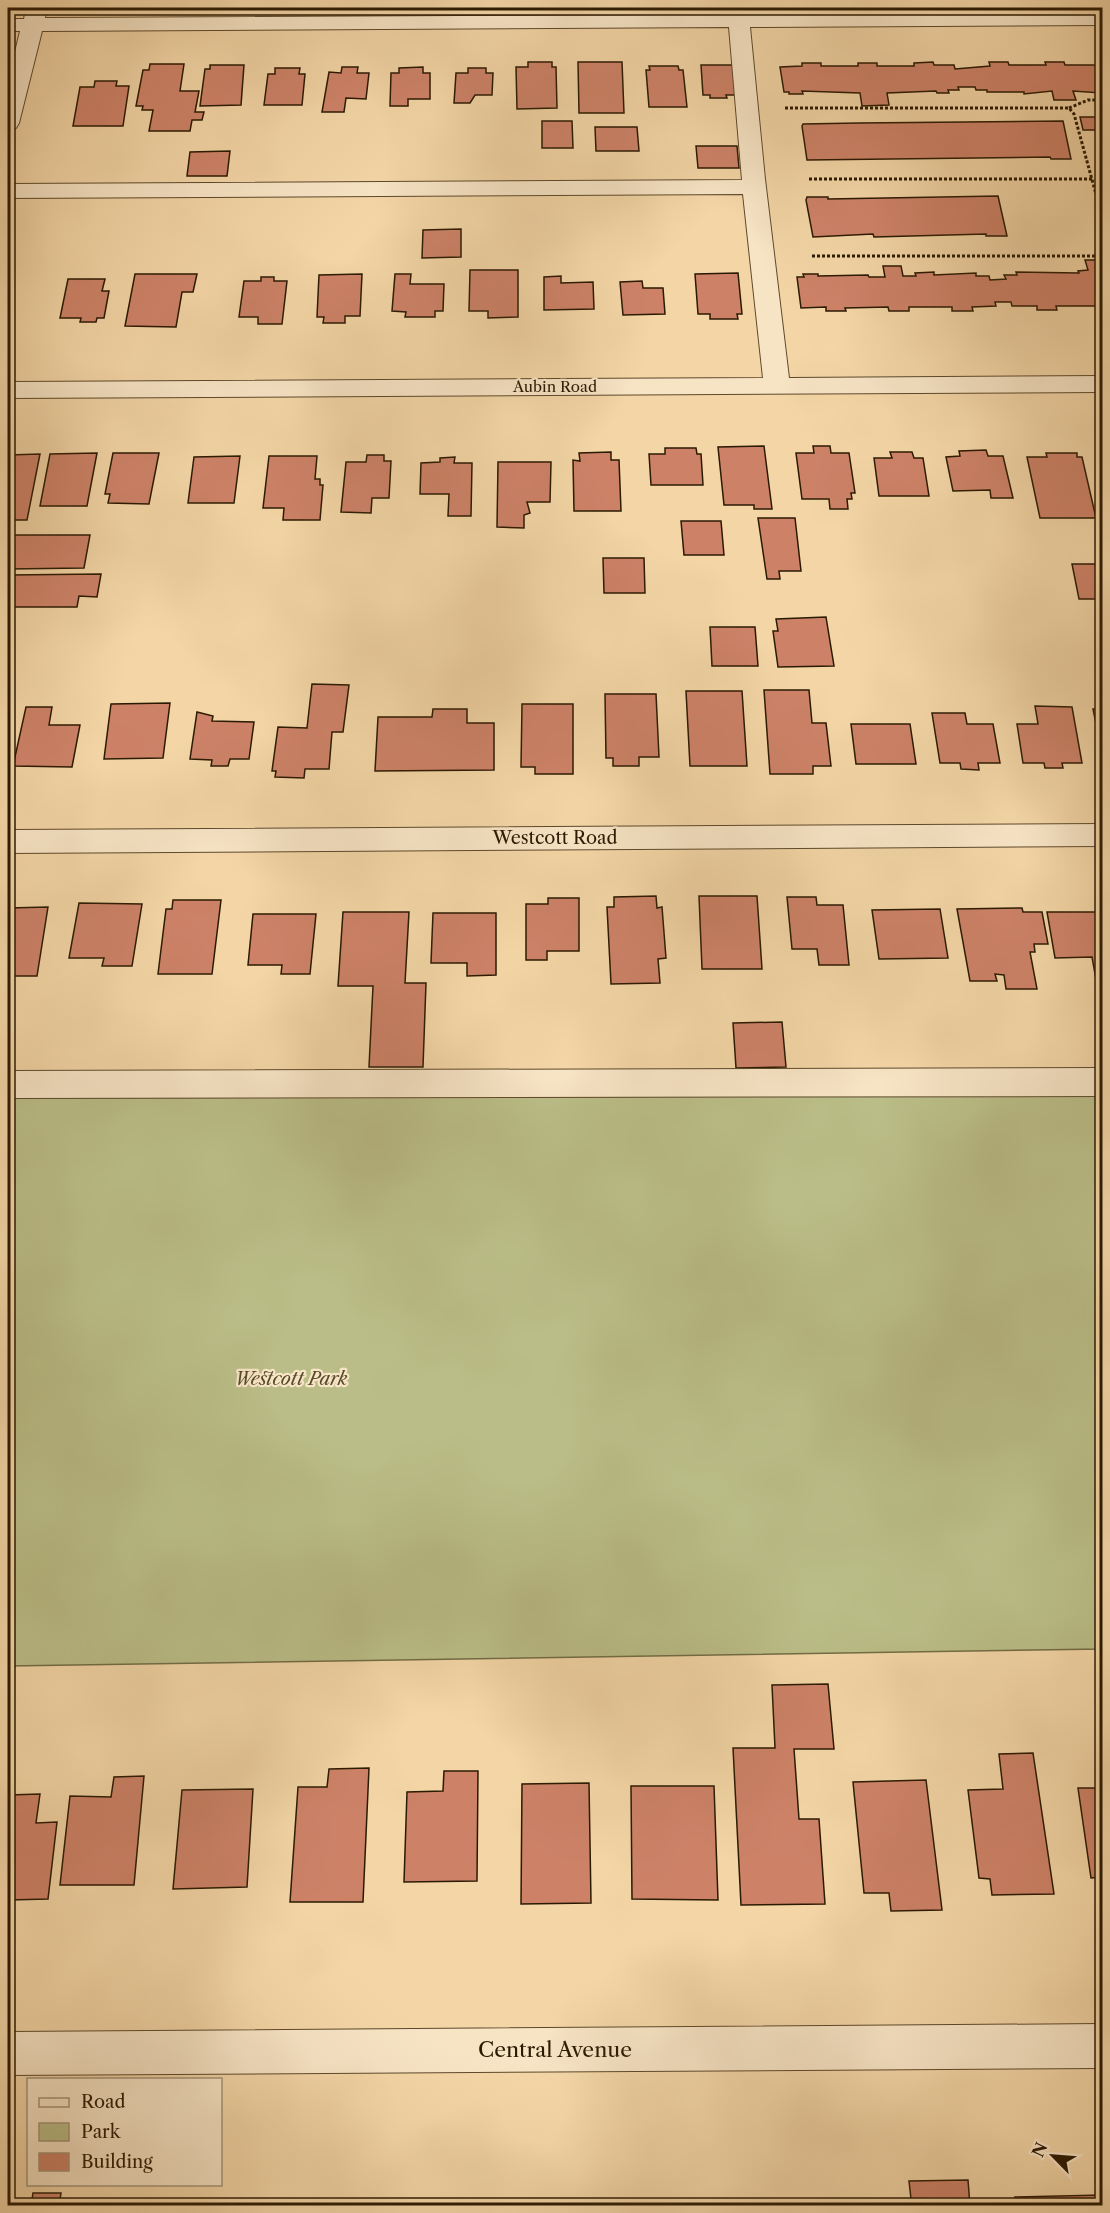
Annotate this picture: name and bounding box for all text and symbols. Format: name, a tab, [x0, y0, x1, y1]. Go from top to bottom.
street label: Aubin Road	[512, 377, 597, 396]
street label: Westcott Road	[492, 827, 617, 849]
park label: Westcott Park	[235, 1368, 348, 1390]
street label: Central Avenue	[478, 2037, 632, 2062]
legend	[27, 2078, 222, 2186]
text: Road	[81, 2091, 126, 2113]
text: Park	[81, 2121, 122, 2143]
north arrow	[1023, 2126, 1083, 2186]
text: N	[1027, 2139, 1051, 2160]
text: Building	[81, 2151, 153, 2173]

